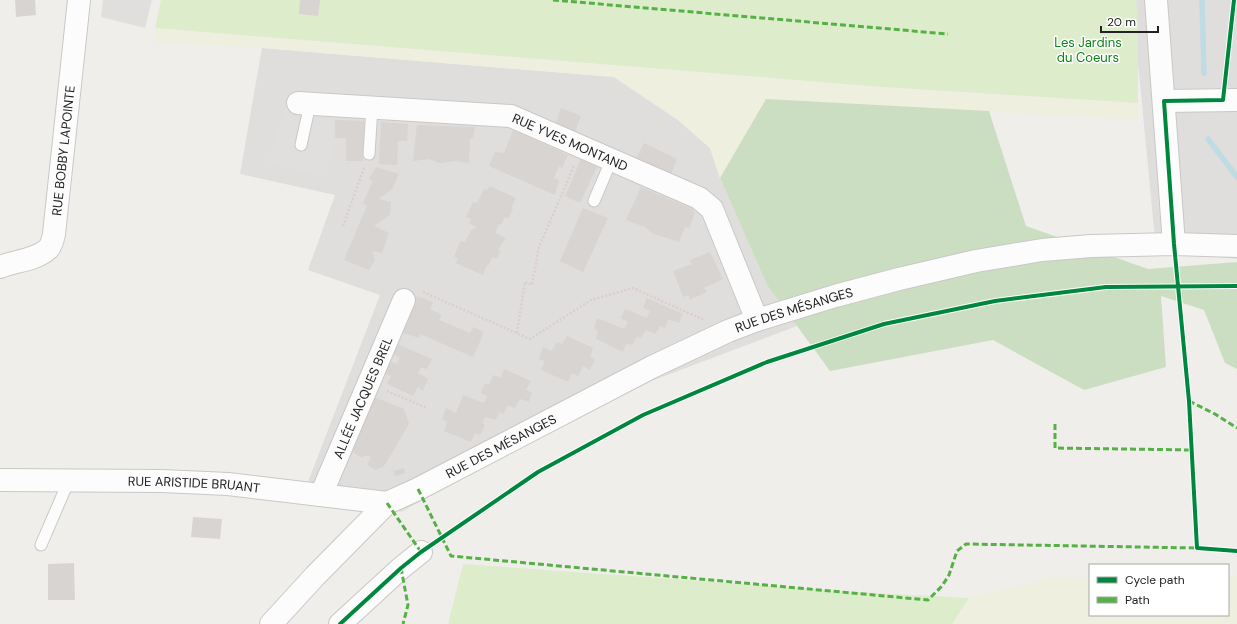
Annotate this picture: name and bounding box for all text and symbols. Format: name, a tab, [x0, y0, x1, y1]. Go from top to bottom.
scale bar	[1101, 8, 1158, 34]
text: 20 m	[1107, 14, 1136, 30]
park label: Les Jardins du Coeurs	[1054, 34, 1122, 66]
street label: RUE BOBBY LAPOINTE	[48, 84, 78, 217]
street label: RUE YVES MONTAND	[510, 109, 631, 175]
street label: RUE DES MÉSANGES	[732, 283, 855, 336]
street label: ALLÉE JACQUES BREL	[329, 334, 396, 461]
street label: RUE DES MÉSANGES	[442, 410, 559, 482]
street label: RUE ARISTIDE BRUANT	[128, 472, 261, 496]
legend	[1089, 564, 1229, 616]
text: Cycle path	[1125, 572, 1185, 588]
text: Path	[1125, 592, 1150, 608]

